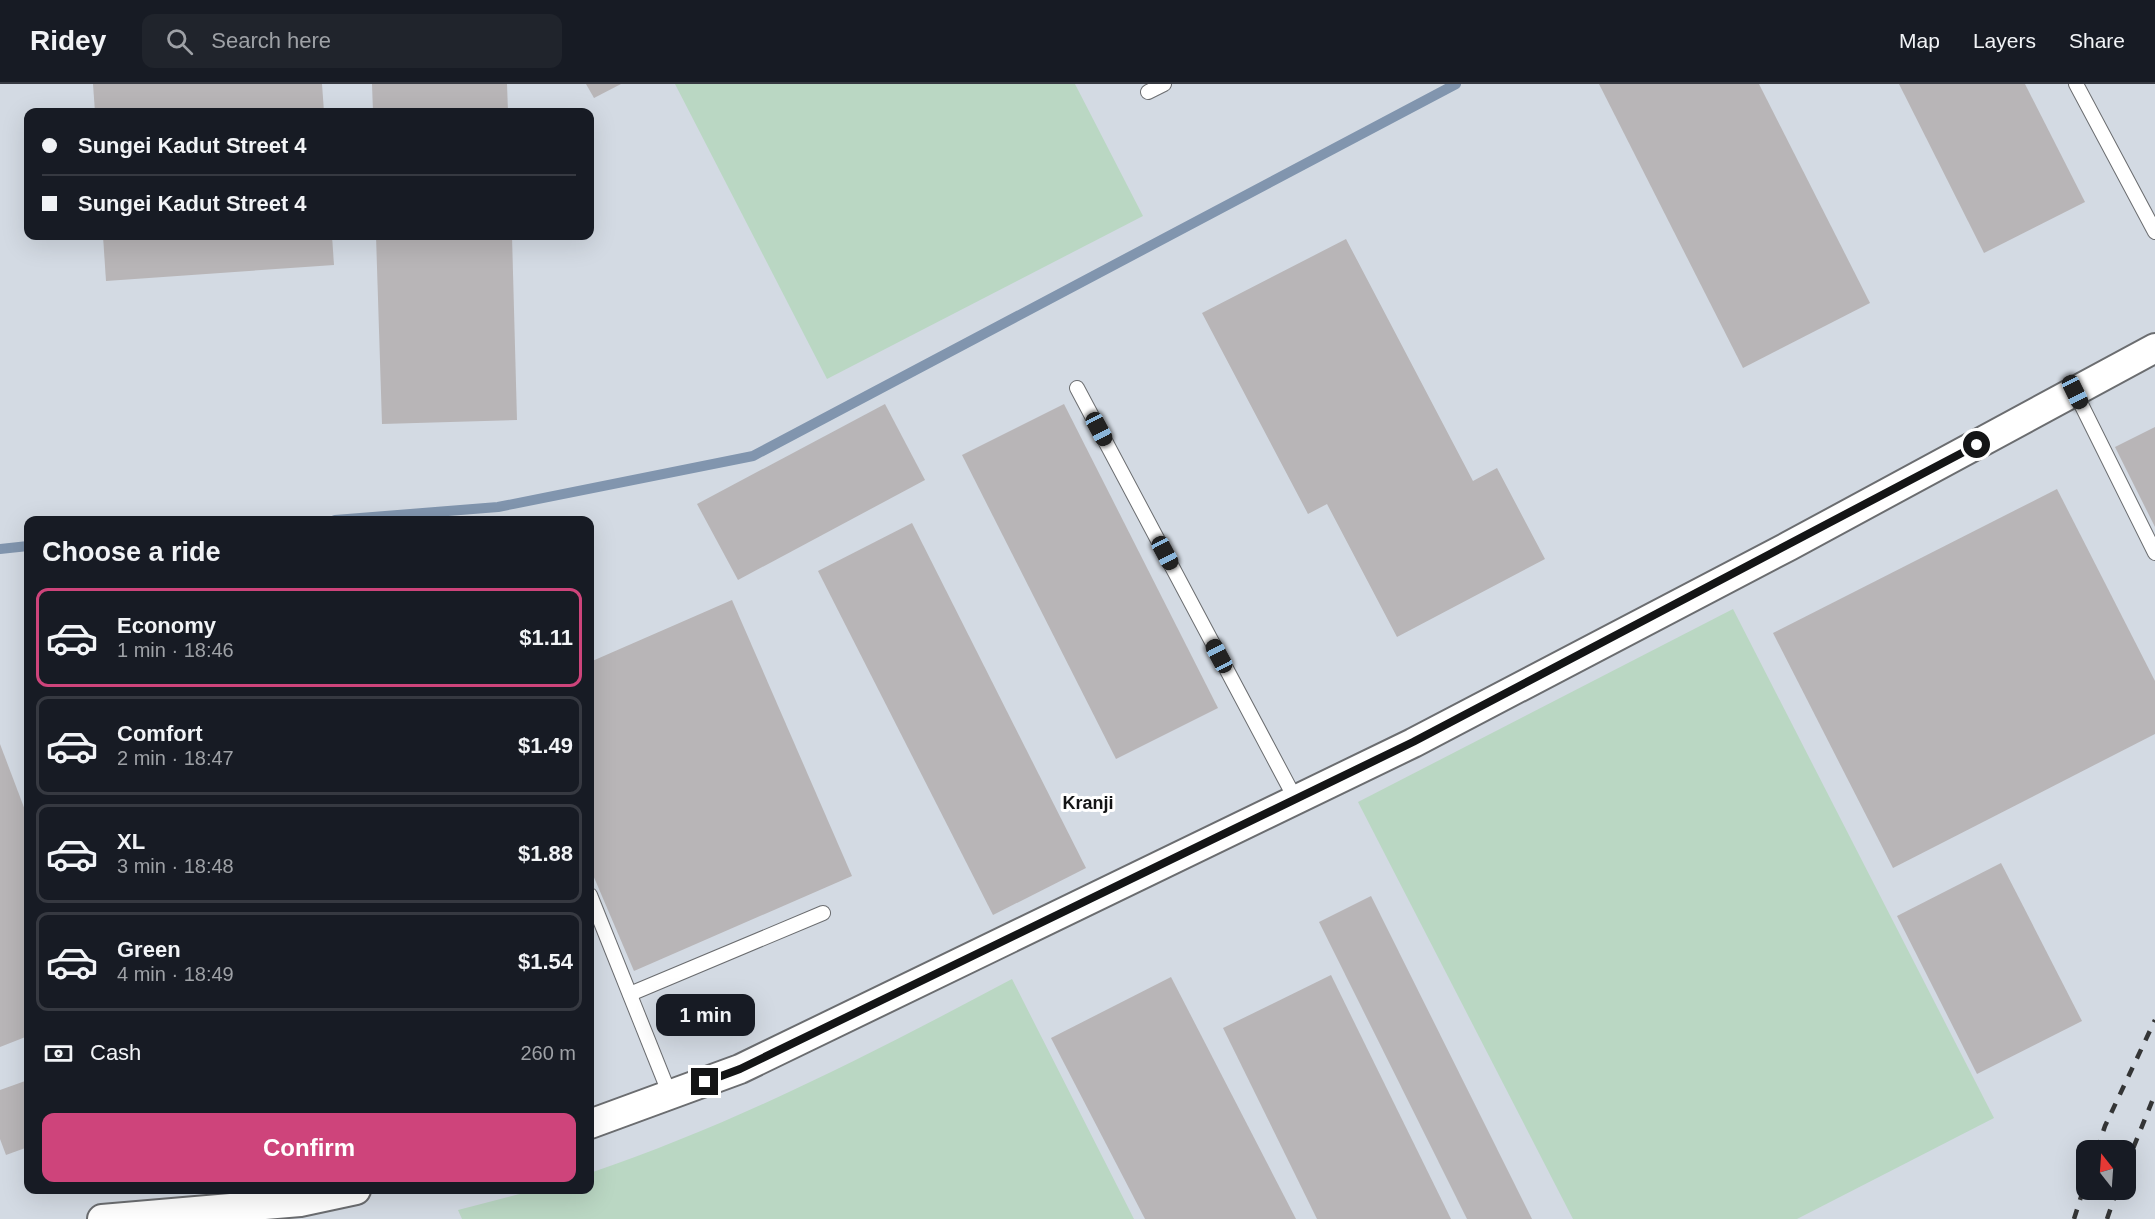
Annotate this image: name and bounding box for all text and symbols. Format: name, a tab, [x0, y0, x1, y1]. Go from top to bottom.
search box	[142, 14, 562, 68]
text: Ridey	[30, 25, 106, 56]
icon: search	[163, 25, 196, 58]
text: Search here	[211, 28, 331, 53]
text: Map	[1899, 29, 1940, 52]
text: Layers	[1973, 29, 2036, 52]
text: Share	[2069, 29, 2125, 52]
text: Sungei Kadut Street 4	[78, 133, 307, 158]
text: Sungei Kadut Street 4	[78, 191, 307, 216]
car	[2059, 372, 2091, 412]
car	[1083, 409, 1115, 449]
route start	[1963, 431, 1990, 458]
car	[1149, 533, 1181, 573]
text: Choose a ride	[42, 537, 221, 567]
icon: car	[45, 611, 99, 665]
text: Economy	[117, 613, 216, 638]
text: $1.11	[519, 625, 573, 650]
car	[1203, 636, 1235, 676]
text: 1 min · 18:46	[117, 639, 234, 661]
icon: car	[45, 719, 99, 773]
text: Comfort	[117, 721, 203, 746]
text: $1.49	[518, 733, 573, 758]
text: 2 min · 18:47	[117, 747, 234, 769]
district label: Kranji	[1062, 793, 1114, 813]
icon: car	[45, 827, 99, 881]
text: XL	[117, 829, 145, 854]
text: $1.88	[518, 841, 573, 866]
text: 3 min · 18:48	[117, 855, 234, 877]
icon: car	[45, 935, 99, 989]
text: Green	[117, 937, 181, 962]
text: $1.54	[518, 949, 573, 974]
text: 4 min · 18:49	[117, 963, 234, 985]
callout: 1 min	[656, 995, 754, 1037]
text: 1 min	[679, 1004, 732, 1026]
icon: cash	[42, 1037, 75, 1070]
text: Cash	[90, 1040, 141, 1065]
text: 260 m	[520, 1042, 576, 1064]
route end	[691, 1068, 718, 1095]
button: Confirm	[42, 1113, 576, 1182]
north arrow	[2076, 1140, 2136, 1200]
map controls	[2076, 1140, 2136, 1200]

